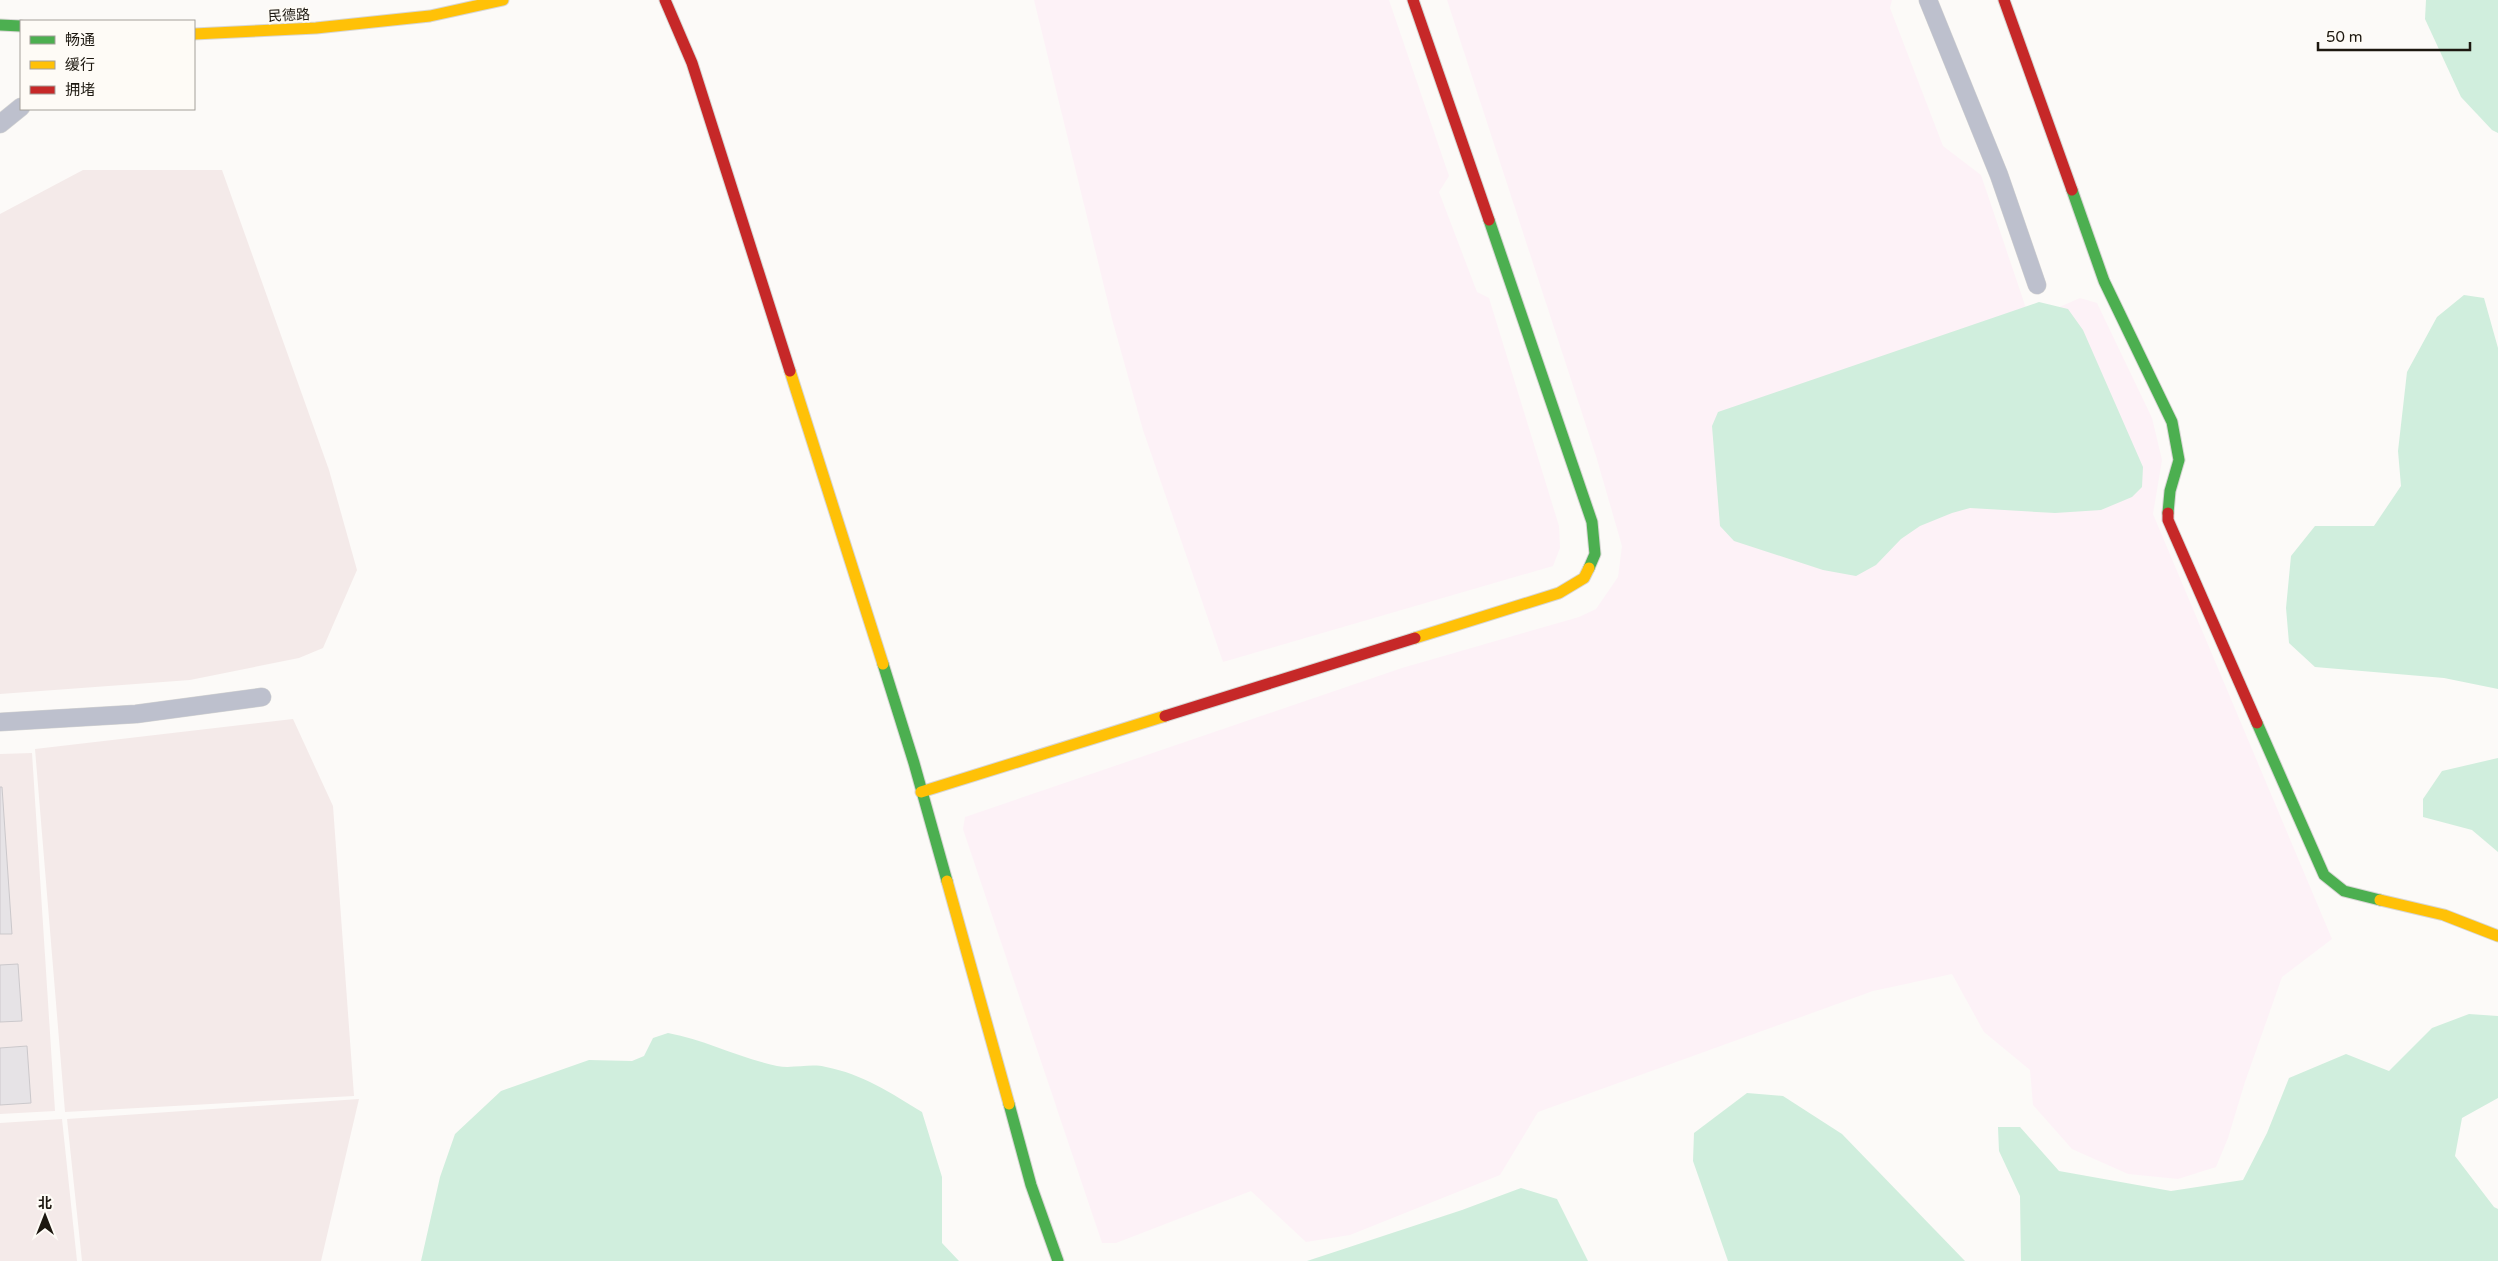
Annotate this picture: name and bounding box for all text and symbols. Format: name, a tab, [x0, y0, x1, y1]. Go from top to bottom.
street label: 民德路	[268, 6, 310, 25]
legend	[20, 20, 195, 110]
scale bar	[2318, 20, 2470, 52]
text: 50 m	[2326, 28, 2363, 46]
text: 畅通	[65, 31, 95, 49]
text: 缓行	[65, 56, 95, 74]
text: 拥堵	[65, 81, 95, 99]
north arrow	[20, 1191, 70, 1241]
text: 北	[38, 1195, 52, 1212]

